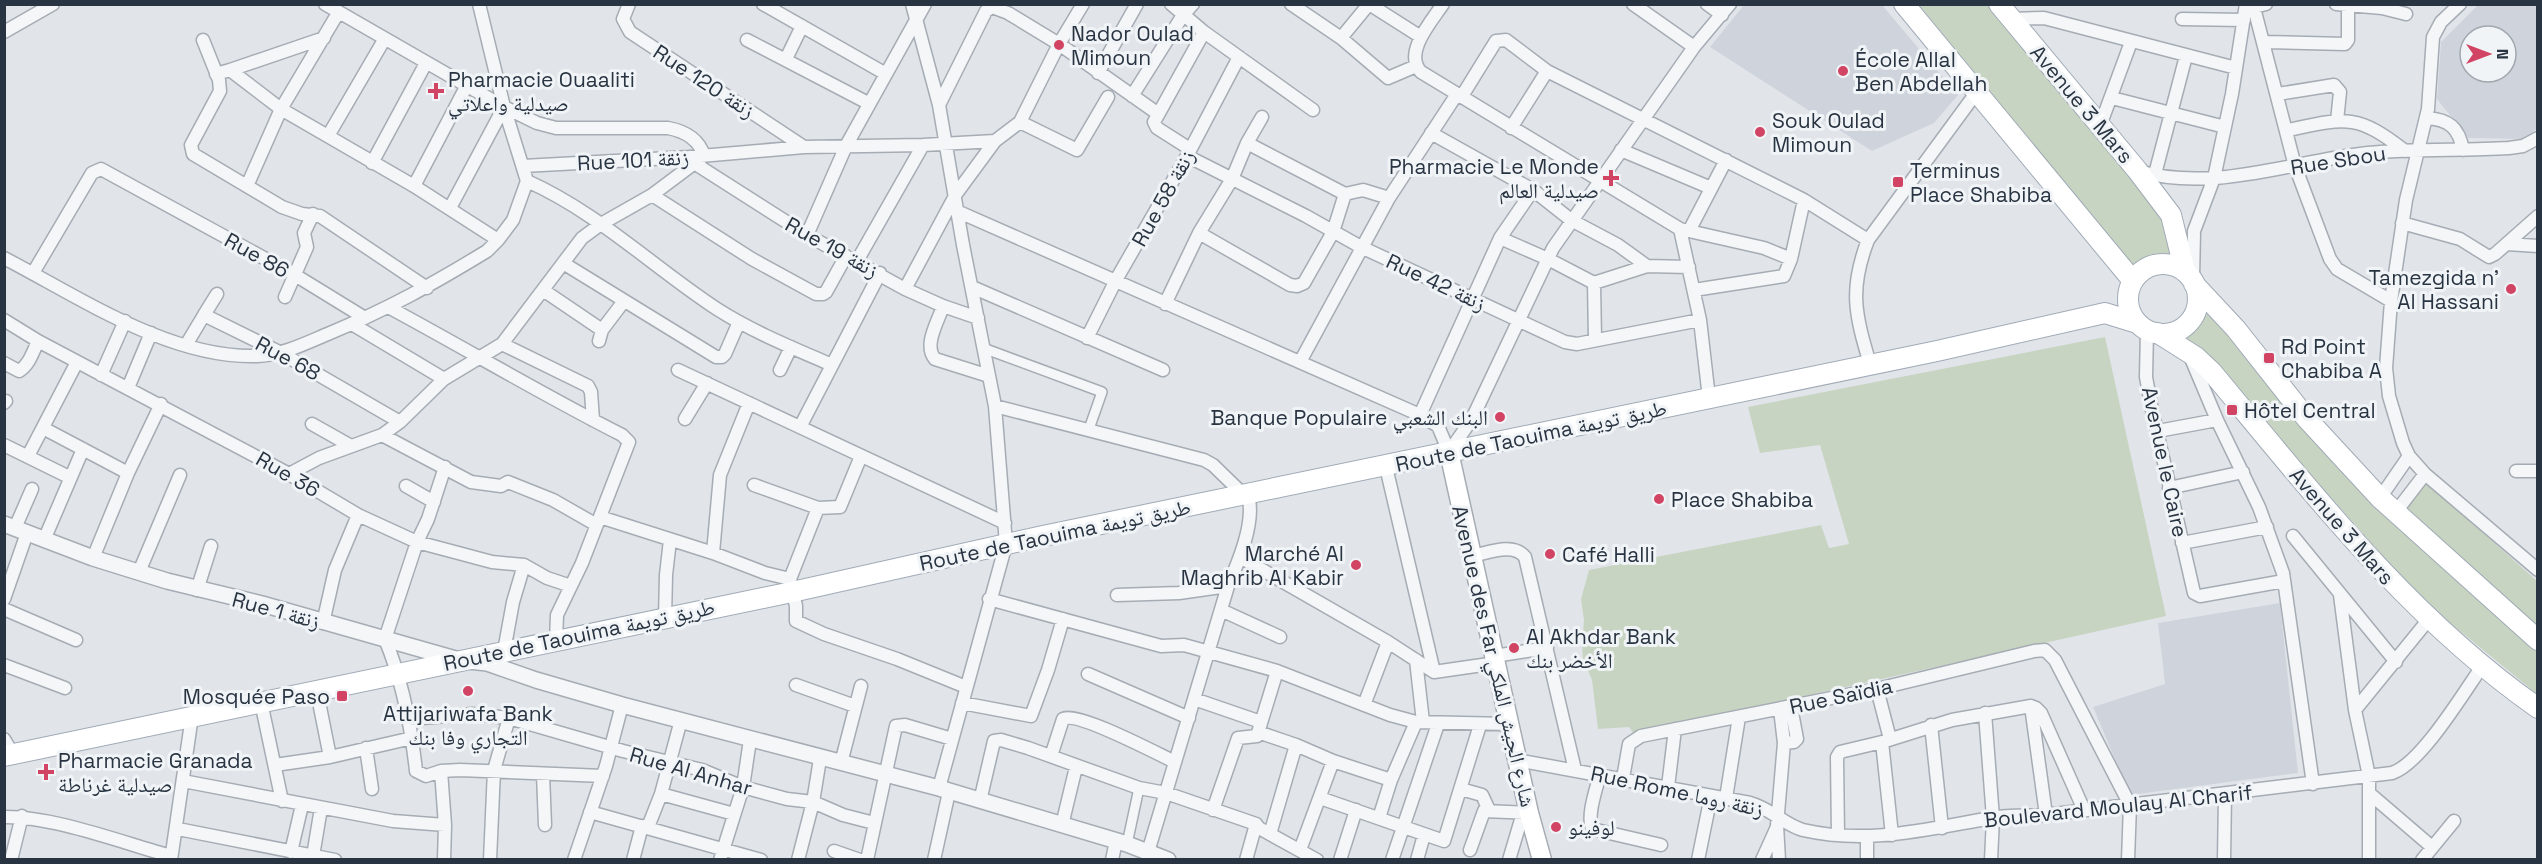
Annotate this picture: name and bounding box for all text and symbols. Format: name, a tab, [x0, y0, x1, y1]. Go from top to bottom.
place label: Nador Oulad Mimoun	[1071, 20, 1194, 71]
north arrow	[2458, 24, 2518, 84]
street label: Rue 120 زنقة	[648, 38, 760, 124]
marker: Nador Oulad Mimoun	[1052, 38, 1066, 52]
street label: Avenue 3 Mars	[2025, 39, 2139, 169]
place label: École Allal Ben Abdellah	[1855, 46, 1987, 97]
text: N	[2492, 49, 2513, 59]
marker: École Allal Ben Abdellah	[1836, 64, 1850, 78]
place label: Pharmacie Ouaaliti صيدلية واعلاتي	[448, 66, 635, 120]
marker: Pharmacie Ouaaliti صيدلية واعلاتي	[429, 84, 443, 98]
place label: Souk Oulad Mimoun	[1772, 107, 1885, 158]
marker: Souk Oulad Mimoun	[1753, 125, 1767, 139]
street label: Rue Sbou	[2288, 139, 2388, 181]
street label: Rue 101 زنقة	[576, 144, 690, 176]
street label: Rue 58 زنقة	[1125, 145, 1201, 251]
place label: Pharmacie Le Monde صيدلية العالم	[1389, 153, 1599, 205]
place label: Terminus Place Shabiba	[1910, 157, 2052, 208]
marker: Pharmacie Le Monde صيدلية العالم	[1604, 171, 1618, 185]
marker: Terminus Place Shabiba	[1891, 175, 1905, 189]
street label: Rue 19 زنقة	[781, 210, 883, 284]
street label: Rue 86	[220, 226, 294, 284]
street label: Rue 42 زنقة	[1382, 247, 1490, 317]
place label: Tamezgida n' Al Hassani	[2369, 264, 2499, 315]
marker: Tamezgida n' Al Hassani	[2504, 282, 2518, 296]
street label: Rue 68	[251, 330, 325, 386]
place label: Rd Point Chabiba A	[2281, 333, 2382, 384]
marker: Rd Point Chabiba A	[2262, 351, 2276, 365]
street label: Avenue le Caire	[2136, 384, 2194, 540]
street label: Route de Taouima طريق تويمة	[1393, 394, 1669, 478]
place label: Hôtel Central	[2244, 397, 2376, 424]
marker: Hôtel Central	[2225, 403, 2239, 417]
place label: Banque Populaire البنك الشعبي	[1210, 404, 1488, 434]
marker: Banque Populaire البنك الشعبي	[1493, 410, 1507, 424]
street label: Rue 36	[251, 445, 325, 503]
street label: Avenue 3 Mars	[2284, 462, 2400, 590]
place label: Place Shabiba	[1671, 486, 1813, 513]
marker: Place Shabiba	[1652, 492, 1666, 506]
street label: Route de Taouima طريق تويمة	[917, 493, 1193, 577]
street label: Avenue des Far شارع الجيش الملكي	[1443, 502, 1542, 810]
place label: Marché Al Maghrib Al Kabir	[1181, 540, 1344, 591]
place label: Café Halli	[1562, 541, 1655, 568]
marker: Café Halli	[1543, 547, 1557, 561]
marker: Marché Al Maghrib Al Kabir	[1349, 558, 1363, 572]
street label: Rue 1 زنقة	[229, 585, 323, 635]
street label: Route de Taouima طريق تويمة	[441, 593, 717, 677]
place label: Al Akhdar Bank الأخضر بنك	[1526, 623, 1676, 674]
marker: Al Akhdar Bank الأخضر بنك	[1507, 641, 1521, 655]
street label: Rue Saïdia	[1787, 672, 1895, 720]
place label: Mosquée Paso	[183, 683, 330, 710]
marker: Attijariwafa Bank التجاري وفا بنك	[461, 684, 475, 698]
marker: Mosquée Paso	[335, 689, 349, 703]
place label: Attijariwafa Bank التجاري وفا بنك	[383, 700, 553, 754]
street label: Rue Al Anhar	[627, 741, 755, 801]
place label: Pharmacie Granada صيدلية غرناطة	[58, 747, 253, 798]
street label: Rue Rome زنقة روما	[1588, 760, 1766, 822]
marker: Pharmacie Granada صيدلية غرناطة	[39, 765, 53, 779]
street label: Boulevard Moulay Al Charif	[1982, 778, 2254, 834]
place label: لوفينو	[1568, 814, 1615, 841]
marker: لوفينو	[1549, 820, 1563, 834]

